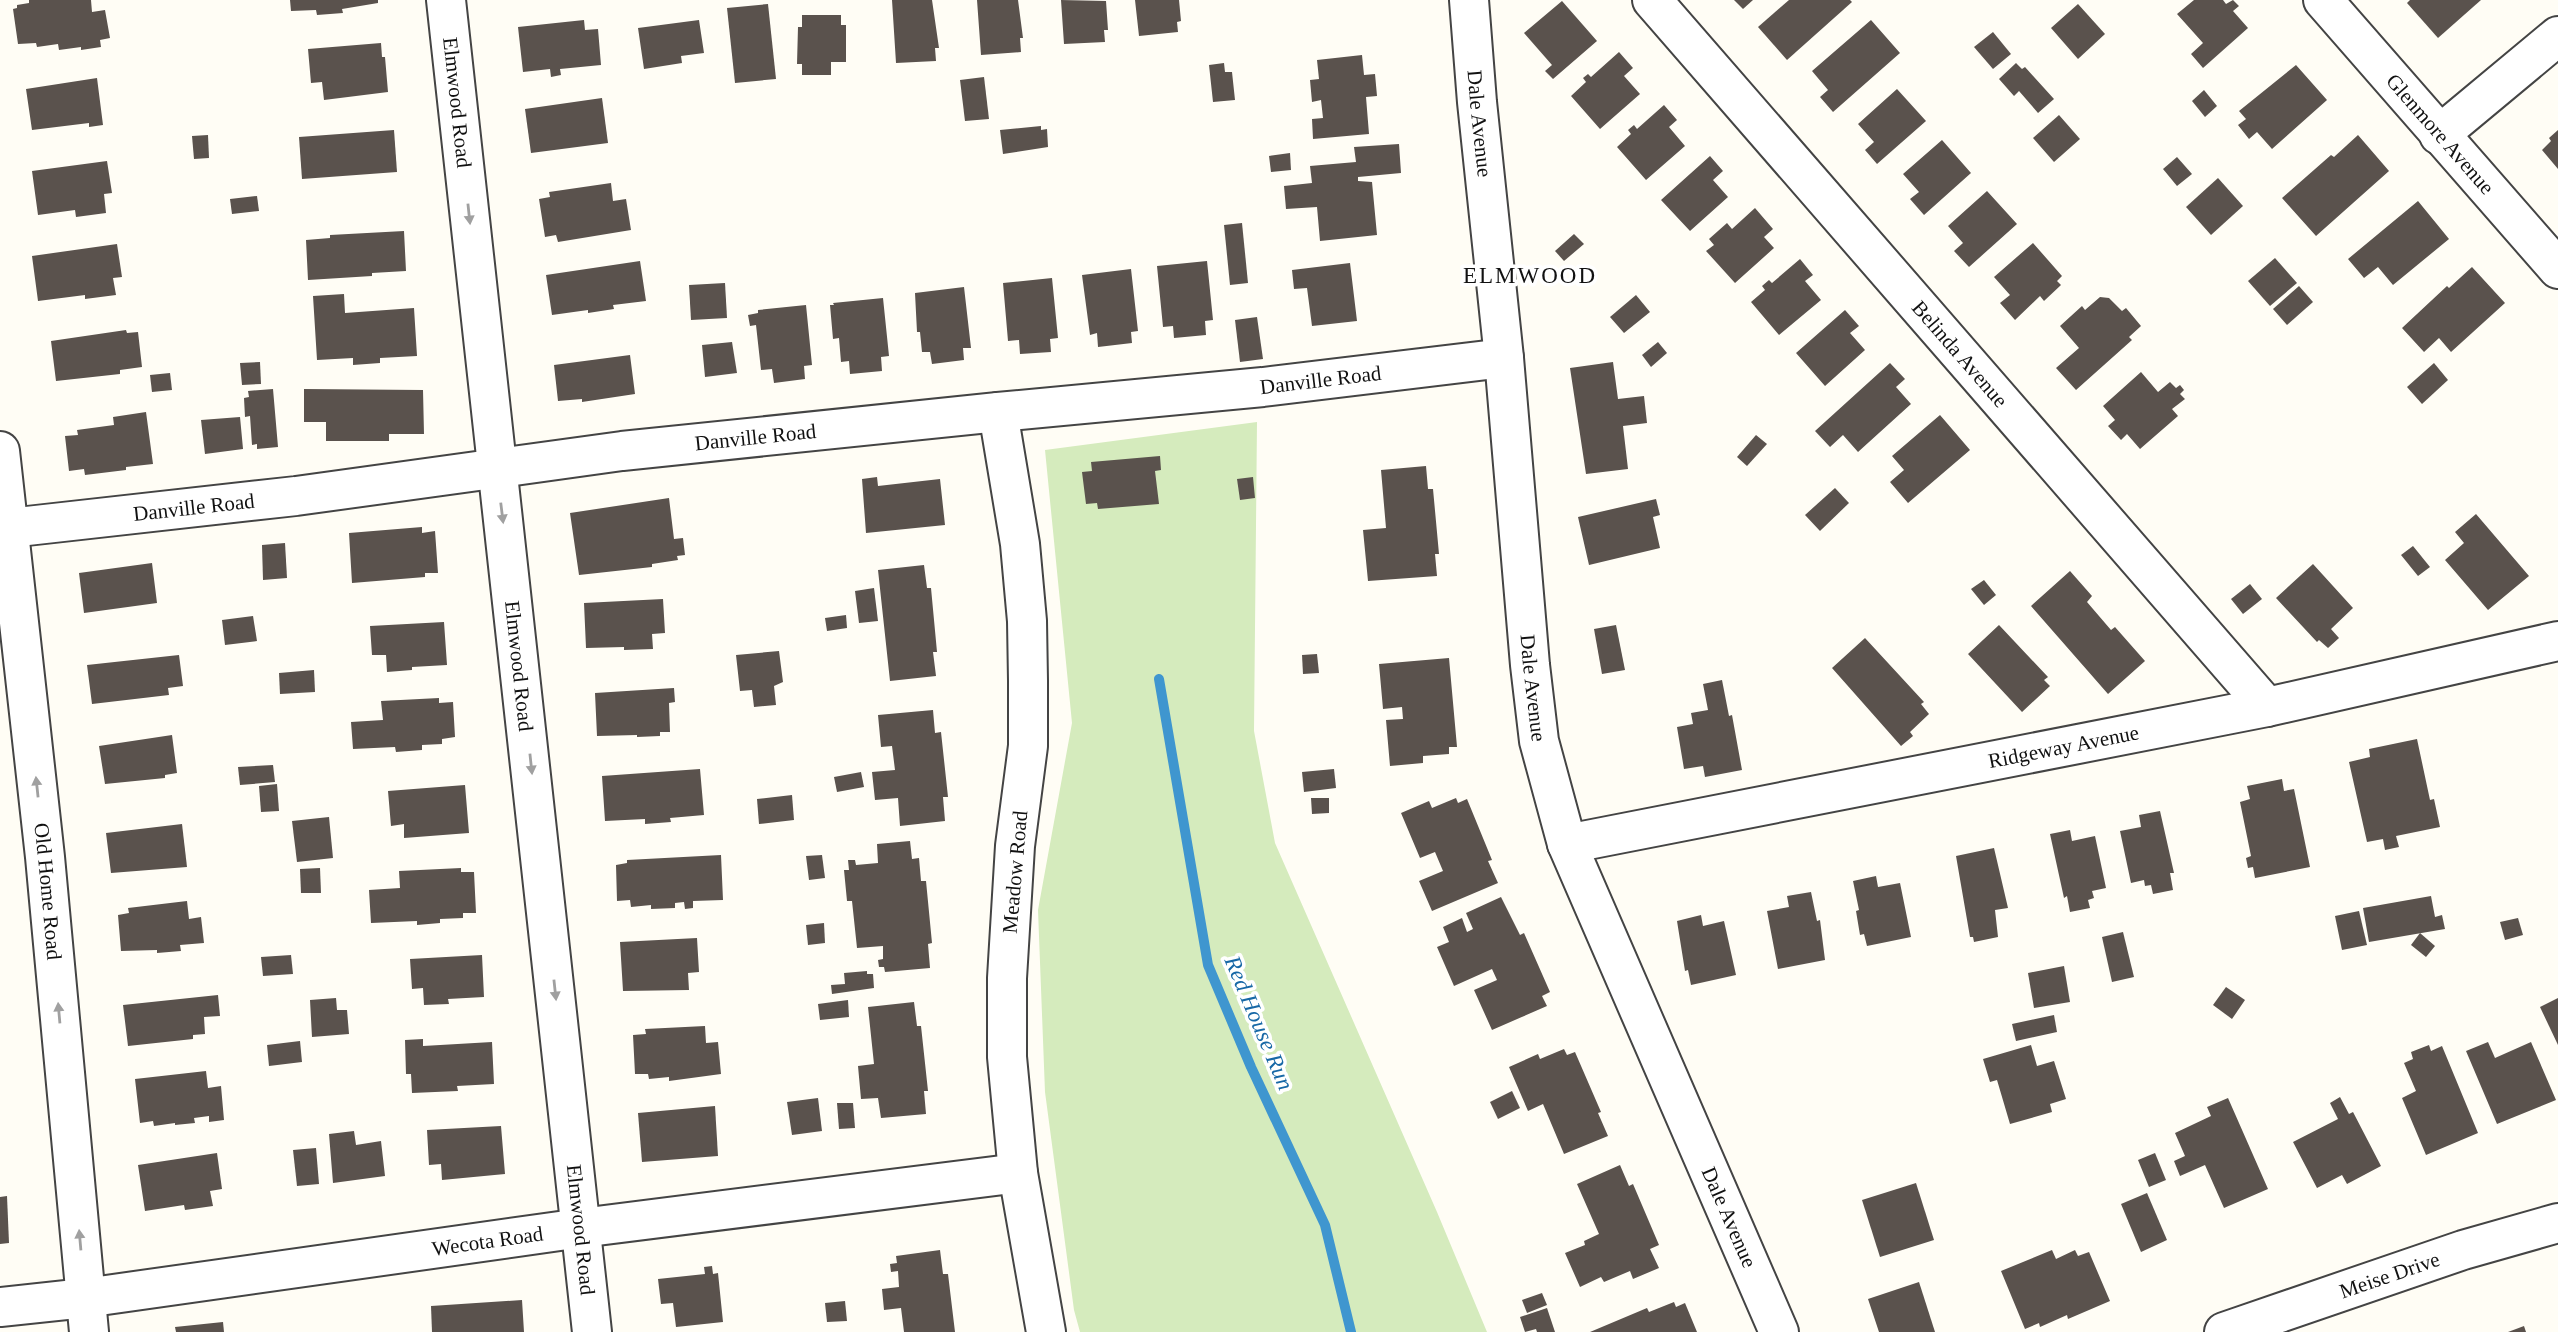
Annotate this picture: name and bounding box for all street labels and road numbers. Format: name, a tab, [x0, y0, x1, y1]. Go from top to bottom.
street label: Elmwood Road	[438, 36, 476, 169]
street label: Dale Avenue	[1463, 69, 1497, 178]
street label: Glenmore Avenue	[2381, 69, 2499, 199]
street label: Belinda Avenue	[1907, 296, 2013, 412]
street label: Danville Road	[1259, 361, 1383, 399]
street label: Danville Road	[694, 419, 818, 455]
street label: Danville Road	[132, 489, 256, 526]
street label: Elmwood Road	[500, 599, 538, 733]
street label: Dale Avenue	[1515, 633, 1551, 743]
street label: Ridgeway Avenue	[1986, 720, 2141, 773]
street label: Meadow Road	[998, 809, 1032, 934]
street label: Old Home Road	[29, 822, 67, 962]
street label: Elmwood Road	[562, 1163, 600, 1297]
street label: Dale Avenue	[1697, 1163, 1762, 1271]
street label: Wecota Road	[430, 1221, 545, 1261]
street label: Meise Drive	[2336, 1247, 2443, 1304]

